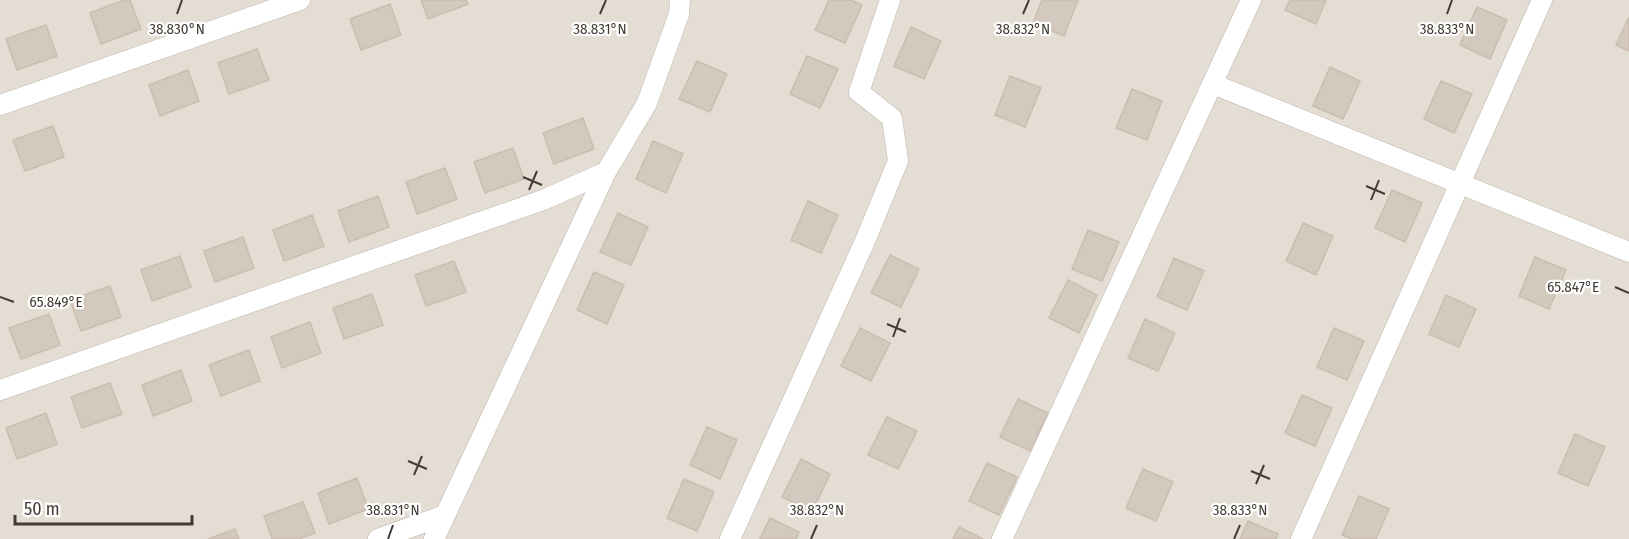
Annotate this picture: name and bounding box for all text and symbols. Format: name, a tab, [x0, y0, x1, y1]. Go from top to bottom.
text: 38.830°N	[149, 20, 205, 38]
text: 38.831°N	[573, 20, 627, 38]
text: 38.832°N	[996, 20, 1050, 38]
text: 38.833°N	[1420, 20, 1474, 38]
text: 65.847°E	[1547, 278, 1599, 296]
text: 65.849°E	[29, 293, 83, 311]
scale bar	[15, 488, 192, 526]
text: 50 m	[24, 498, 60, 520]
text: 38.831°N	[366, 501, 420, 519]
text: 38.832°N	[790, 501, 844, 519]
text: 38.833°N	[1213, 501, 1267, 519]

